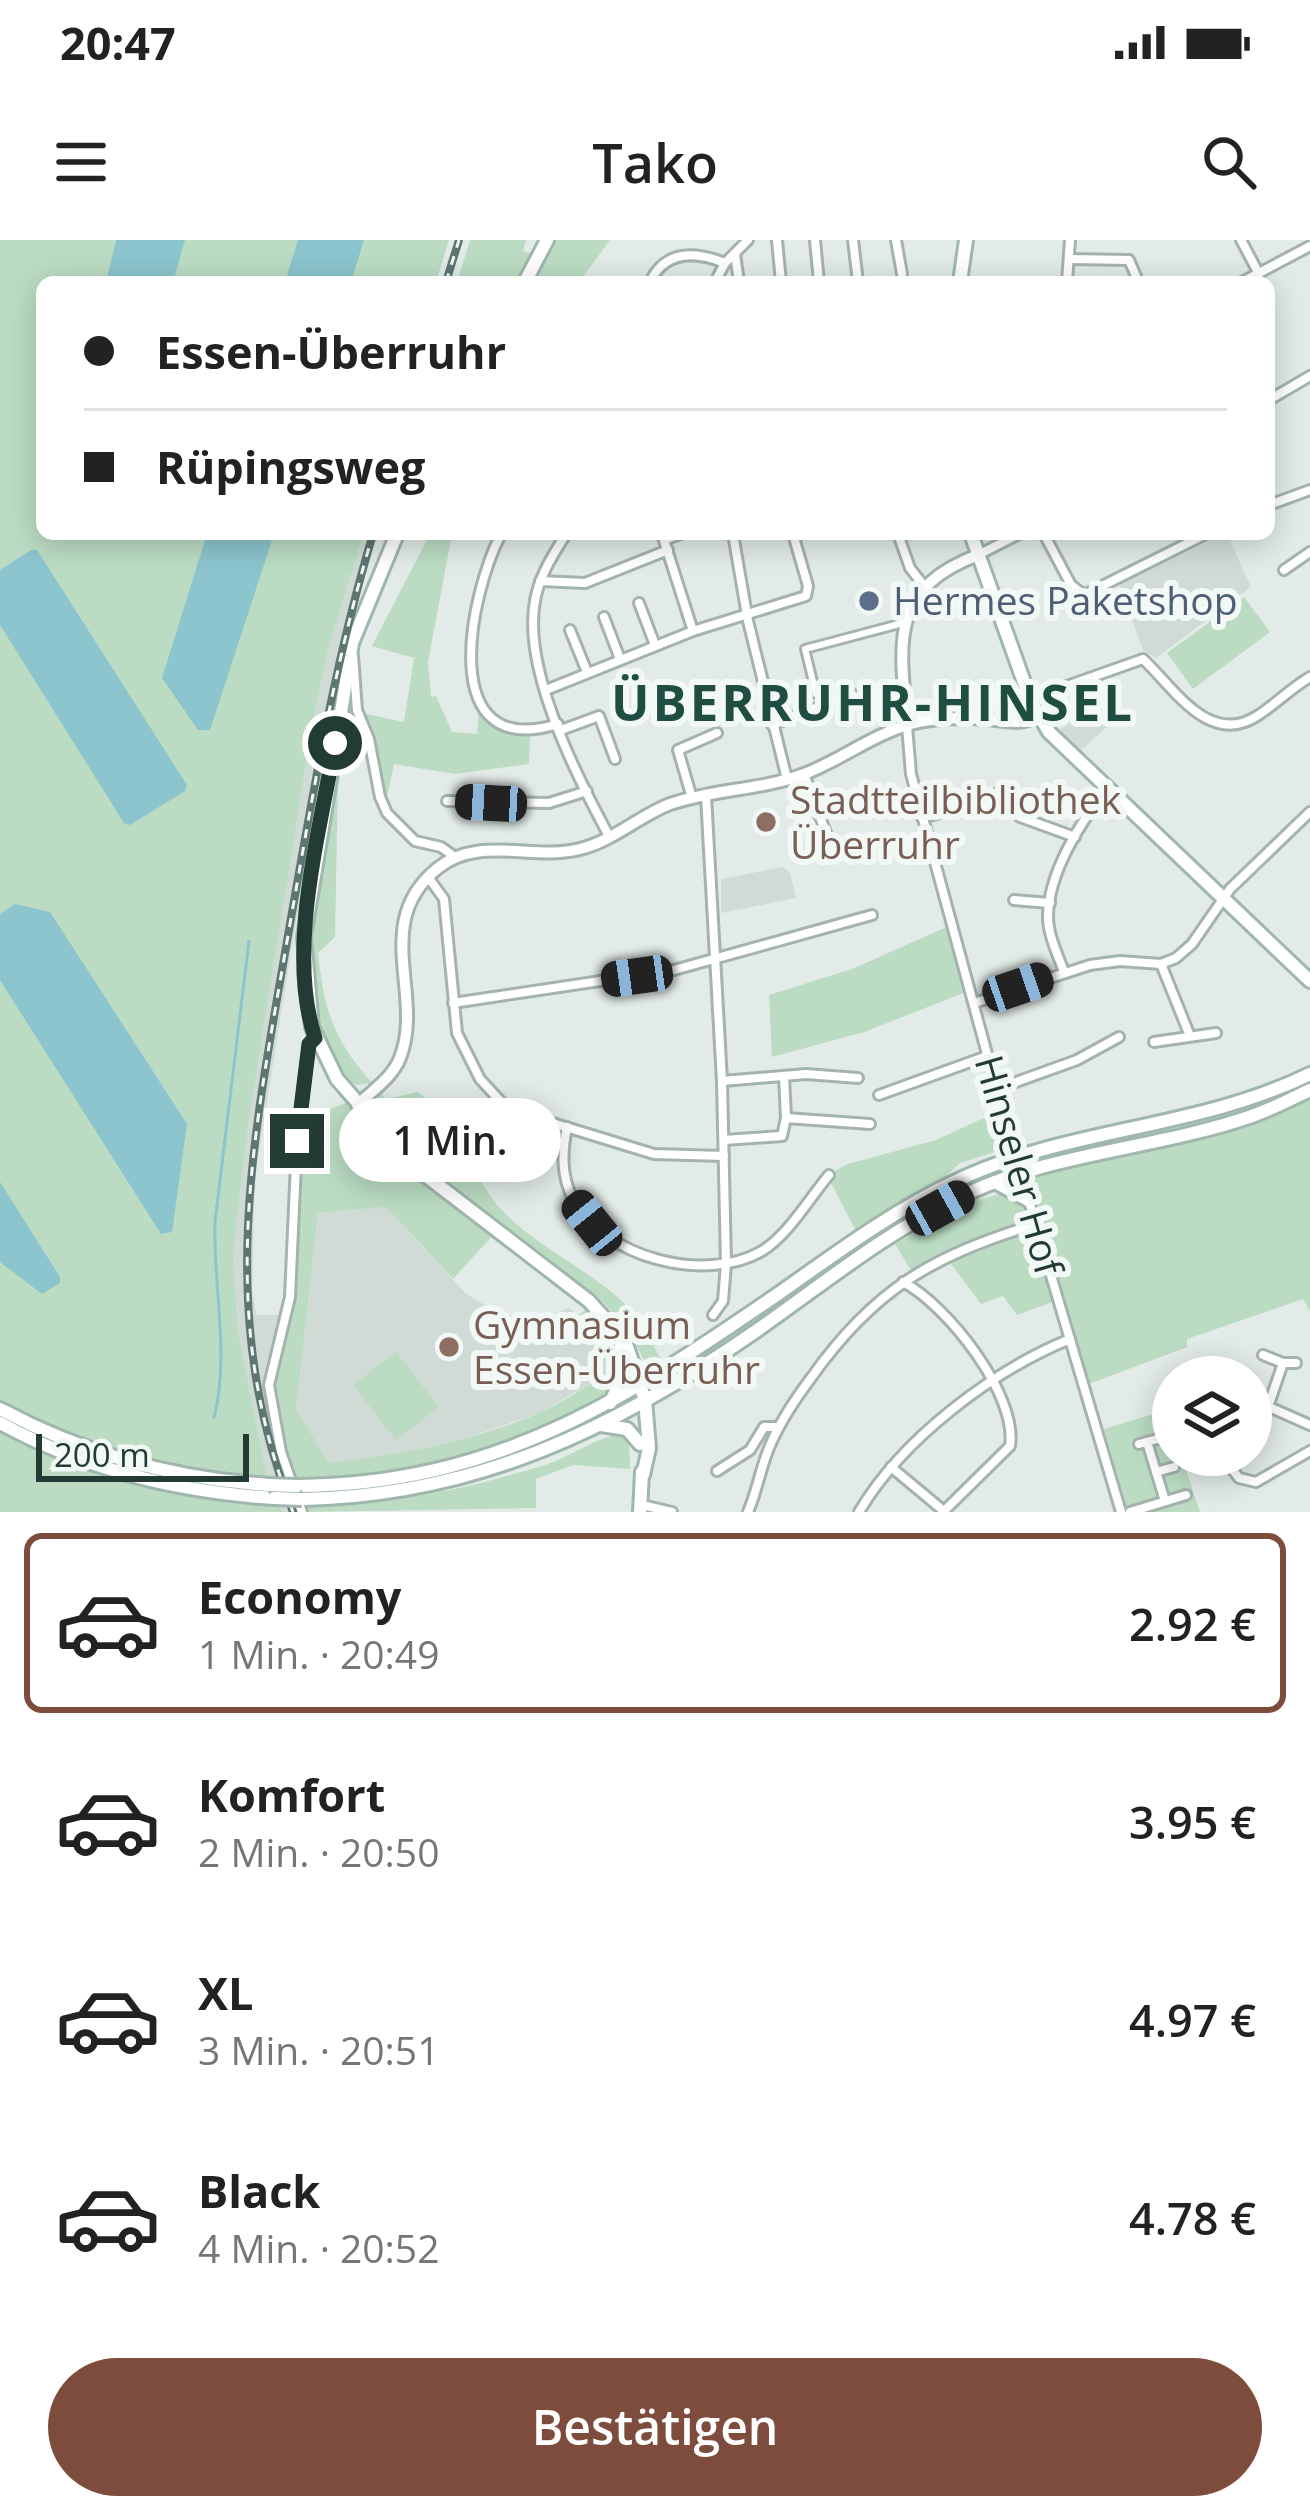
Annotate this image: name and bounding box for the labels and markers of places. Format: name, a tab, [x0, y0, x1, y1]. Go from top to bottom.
place label: Hermes Paketshop	[893, 573, 1238, 626]
marker: Hermes Paketshop	[856, 588, 882, 614]
place label: Stadtteilbibliothek Überruhr	[790, 772, 1122, 870]
marker: Stadtteilbibliothek Überruhr	[753, 809, 779, 835]
place label: Gymnasium Essen-Überruhr	[473, 1297, 760, 1395]
marker: Gymnasium Essen-Überruhr	[436, 1334, 462, 1360]

